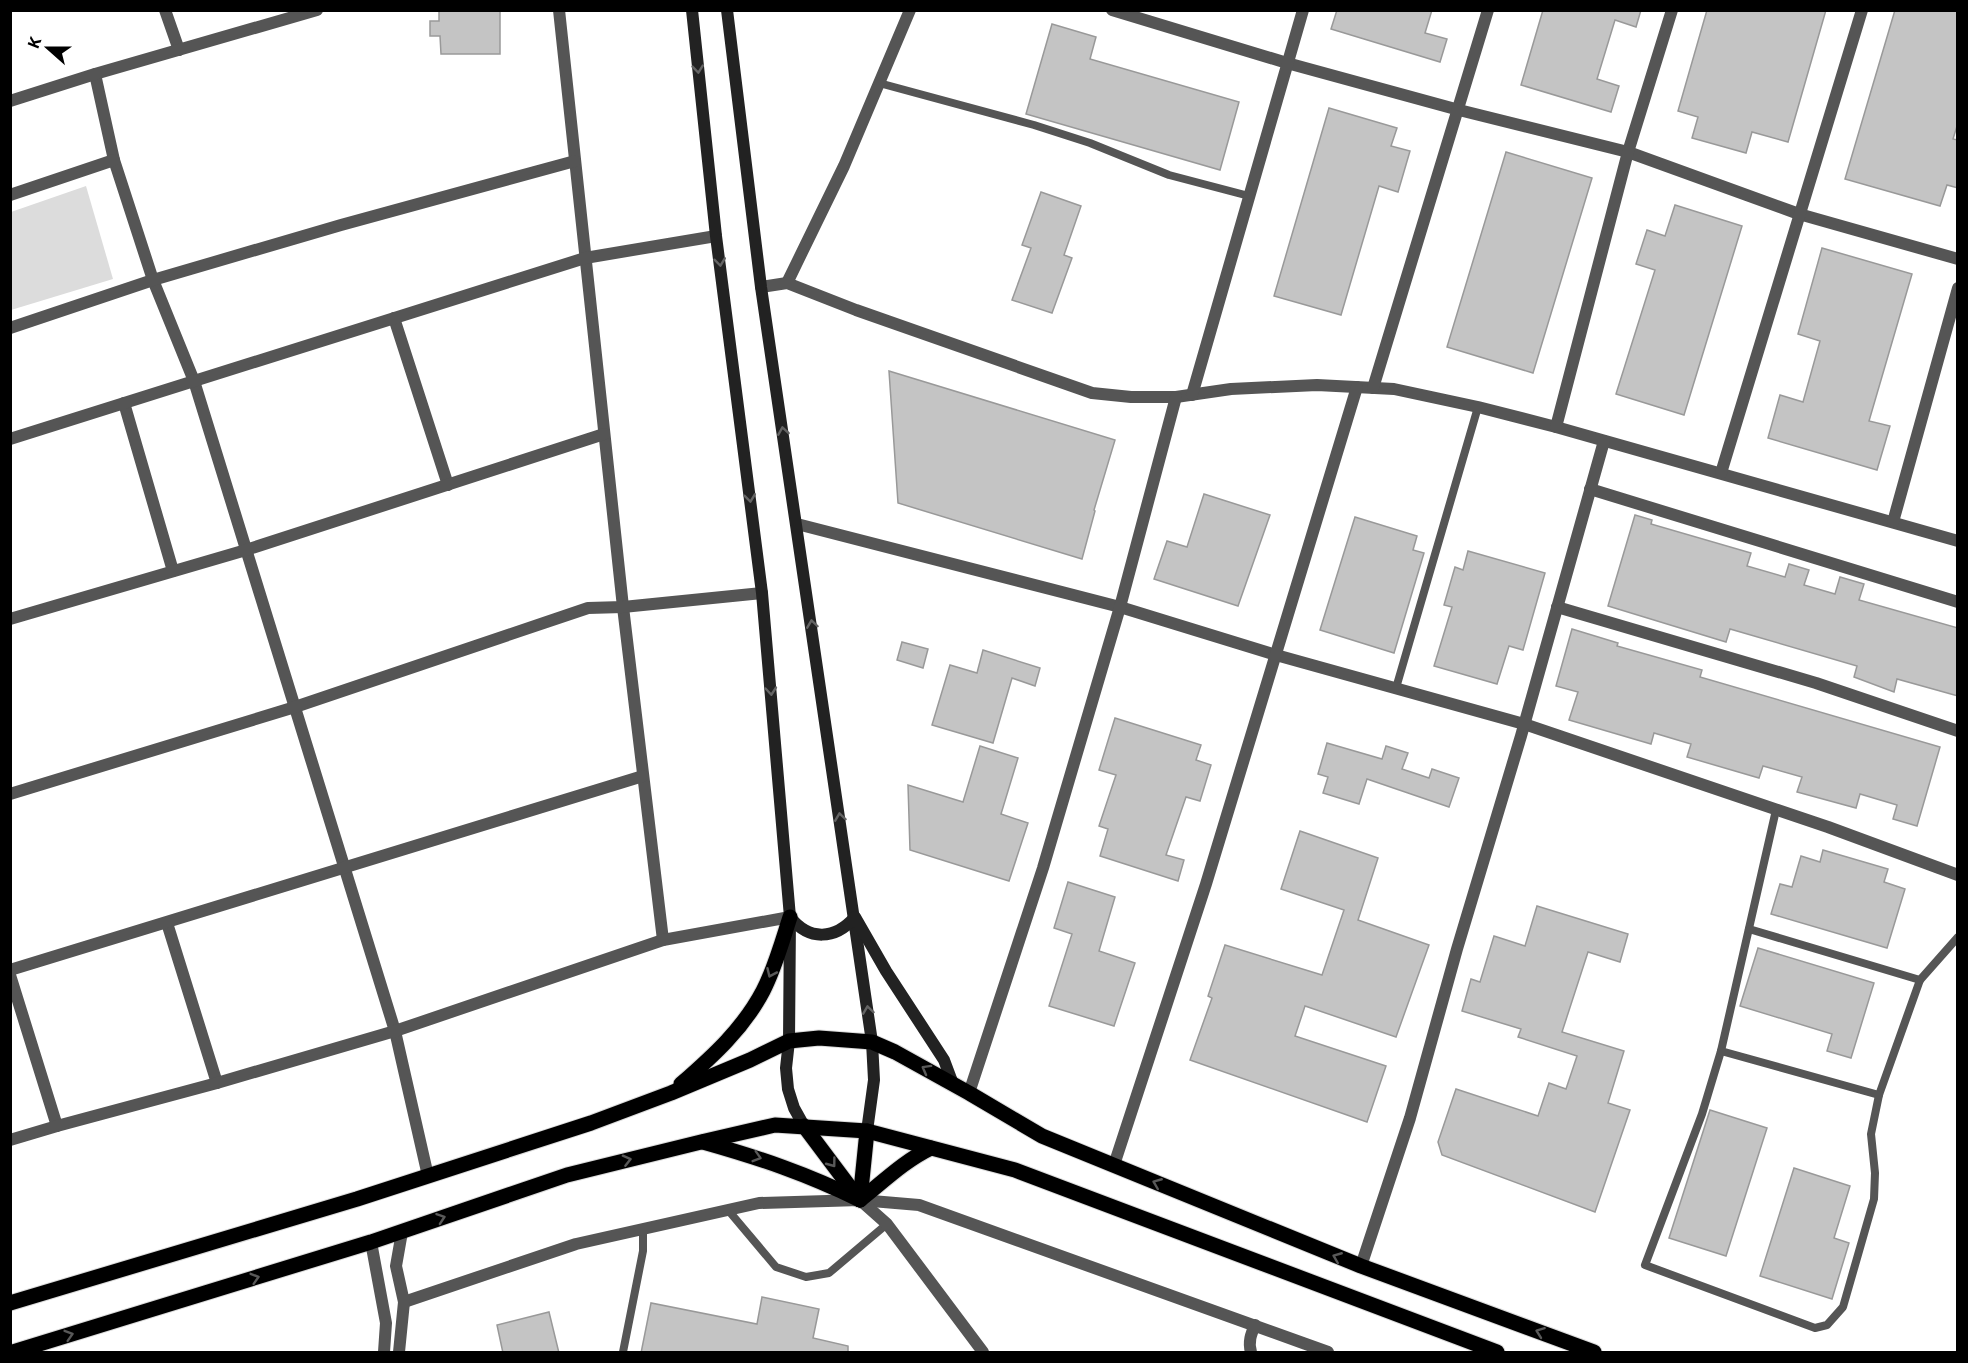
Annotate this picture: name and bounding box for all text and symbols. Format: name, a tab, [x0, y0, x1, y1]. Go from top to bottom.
north arrow	[18, 18, 78, 78]
text: K	[22, 33, 46, 52]
one-way arrow	[691, 64, 704, 73]
one-way arrow	[713, 258, 725, 267]
one-way arrow	[778, 427, 790, 436]
one-way arrow	[743, 493, 755, 502]
one-way arrow	[806, 619, 818, 629]
one-way arrow	[764, 687, 777, 696]
one-way arrow	[834, 812, 846, 822]
one-way arrow	[766, 966, 778, 977]
one-way arrow	[862, 1005, 874, 1015]
one-way arrow	[922, 1065, 932, 1076]
one-way arrow	[751, 1150, 762, 1162]
one-way arrow	[621, 1155, 632, 1167]
one-way arrow	[824, 1156, 835, 1167]
one-way arrow	[1152, 1178, 1163, 1190]
one-way arrow	[435, 1213, 446, 1226]
one-way arrow	[1333, 1251, 1343, 1264]
one-way arrow	[249, 1273, 260, 1285]
one-way arrow	[1535, 1327, 1545, 1340]
one-way arrow	[63, 1330, 74, 1342]

